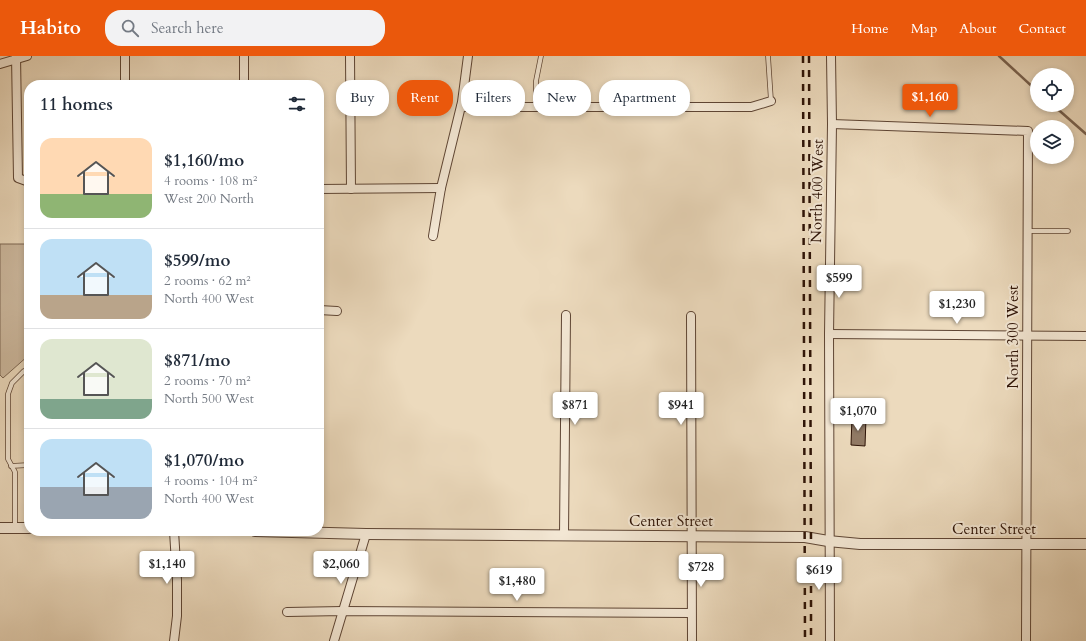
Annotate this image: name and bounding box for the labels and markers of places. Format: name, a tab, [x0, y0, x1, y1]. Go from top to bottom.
pin: $1,160	[897, 84, 963, 118]
pin: $599	[815, 265, 863, 299]
pin: $1,230	[924, 291, 990, 325]
pin: $871	[551, 392, 599, 426]
pin: $941	[657, 392, 705, 426]
pin: $1,070	[825, 398, 891, 432]
pin: $1,140	[134, 551, 200, 585]
pin: $2,060	[308, 551, 374, 585]
pin: $728	[677, 554, 725, 588]
pin: $619	[795, 557, 843, 591]
pin: $1,480	[484, 568, 550, 602]

